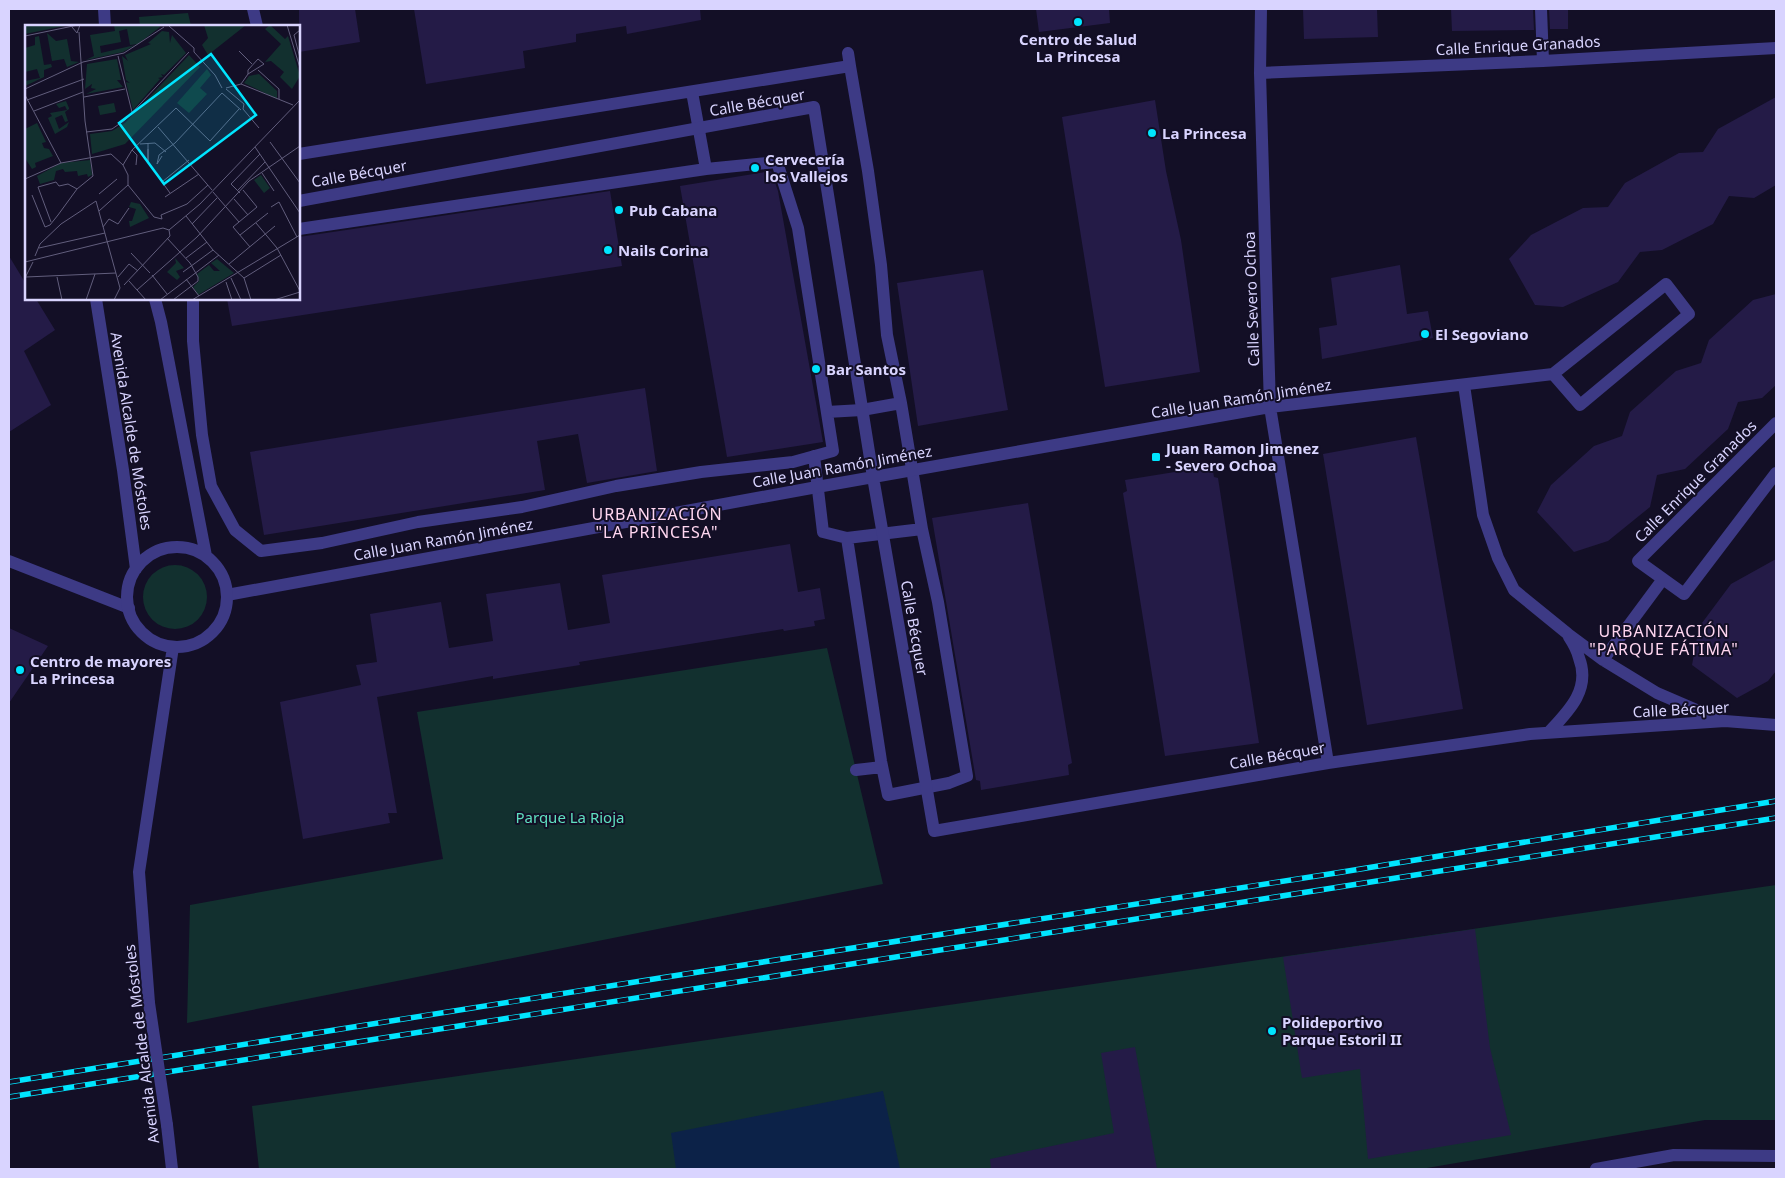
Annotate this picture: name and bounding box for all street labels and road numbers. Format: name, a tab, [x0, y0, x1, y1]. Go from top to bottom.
street label: Calle Enrique Granados	[1435, 31, 1601, 59]
street label: Calle Bécquer	[708, 84, 806, 120]
street label: Calle Bécquer	[310, 155, 408, 191]
street label: Calle Severo Ochoa	[1239, 231, 1263, 367]
street label: Avenida Alcalde de Móstoles	[106, 331, 158, 531]
street label: Calle Juan Ramón Jiménez	[1150, 374, 1332, 422]
street label: Calle Enrique Granados	[1630, 416, 1760, 546]
street label: Calle Juan Ramón Jiménez	[751, 440, 933, 492]
street label: Calle Juan Ramón Jiménez	[352, 513, 534, 565]
street label: Calle Bécquer	[897, 579, 933, 677]
street label: Calle Bécquer	[1632, 696, 1730, 722]
street label: Calle Bécquer	[1228, 737, 1326, 773]
street label: Avenida Alcalde de Móstoles	[119, 943, 163, 1145]

